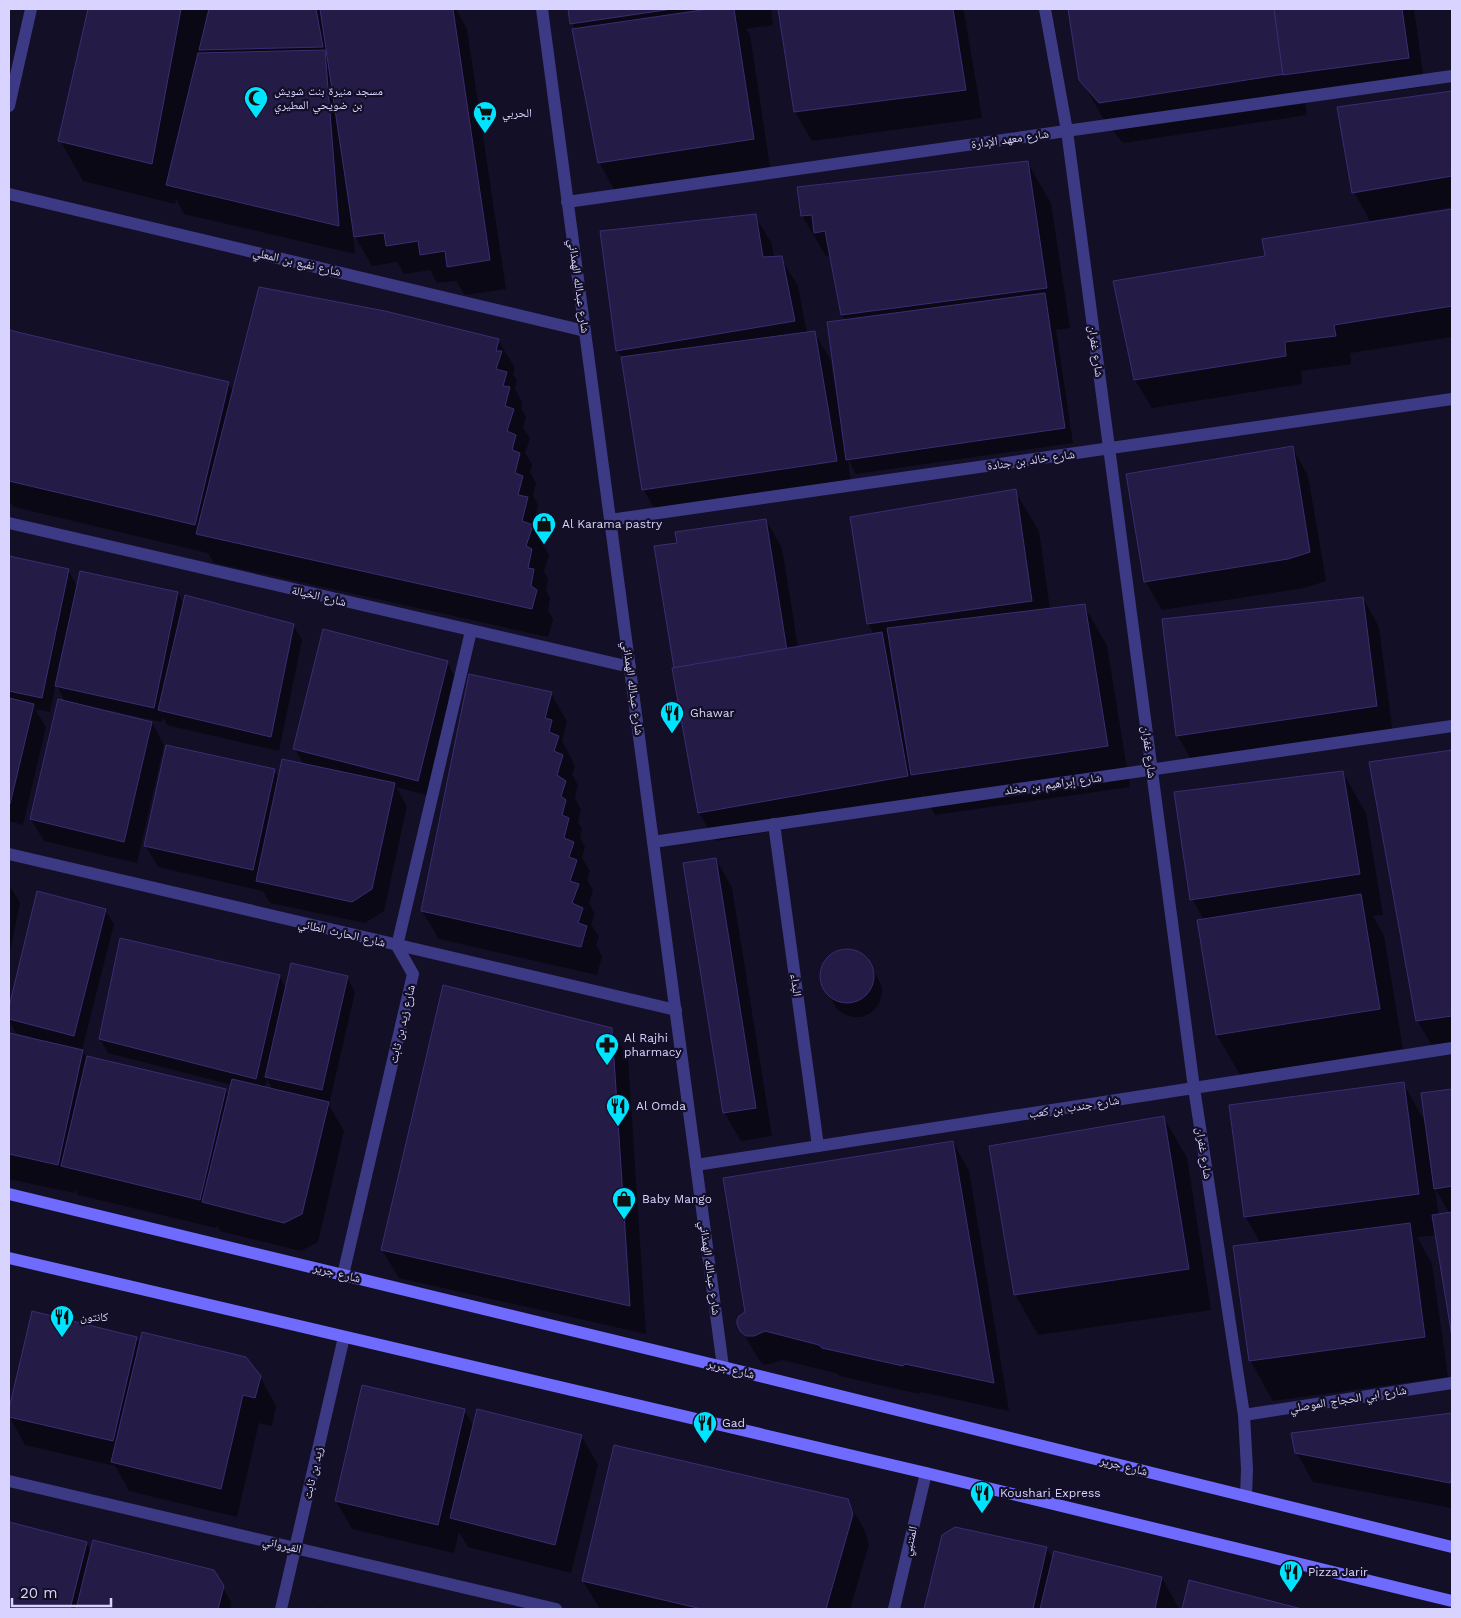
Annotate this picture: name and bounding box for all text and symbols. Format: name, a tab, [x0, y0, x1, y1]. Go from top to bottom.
place label: مسجد منيرة بنت شويش بن ضويحي المطيري	[274, 84, 383, 115]
mosque icon: مسجد منيرة بنت شويش بن ضويحي المطيري	[243, 85, 269, 119]
supermarket icon: الحربي	[472, 100, 498, 134]
place label: الحربي	[502, 106, 532, 123]
street label: شارع معهد الإدارة	[970, 127, 1050, 152]
street label: شارع عبدالله الهمذاني	[562, 238, 593, 335]
street label: شارع نفيع بن المعلي	[251, 245, 342, 282]
street label: شارع غفران	[1084, 324, 1107, 378]
street label: شارع خالد بن جنادة	[986, 447, 1076, 474]
shop icon: Al Karama pastry	[531, 511, 557, 545]
place label: Al Karama pastry	[562, 517, 663, 531]
street label: شارع الخيالة	[290, 583, 348, 610]
street label: شارع عبدالله الهمذاني	[616, 640, 647, 737]
restaurant icon: Ghawar	[659, 700, 685, 734]
place label: Ghawar	[690, 706, 734, 720]
street label: شارع غفران	[1138, 725, 1159, 779]
street label: شارع إبراهيم بن مخلد	[1003, 770, 1103, 799]
street label: شارع الحارث الطائي	[296, 916, 387, 953]
street label: البداء	[787, 973, 805, 997]
street label: شارع زيد بن ثابت	[386, 983, 419, 1065]
place label: Al Rajhi pharmacy	[624, 1031, 682, 1059]
pharmacy icon: Al Rajhi pharmacy	[594, 1032, 620, 1066]
restaurant icon: Al Omda	[605, 1093, 631, 1127]
street label: شارع جندب بن كعب	[1028, 1093, 1120, 1122]
place label: Al Omda	[636, 1099, 686, 1113]
street label: شارع غفران	[1192, 1126, 1215, 1180]
shop icon: Baby Mango	[611, 1186, 637, 1220]
place label: Baby Mango	[642, 1192, 712, 1206]
street label: شارع عبدالله الهمذاني	[693, 1220, 724, 1317]
street label: شارع جرير	[311, 1260, 362, 1287]
restaurant icon: كانتون	[49, 1304, 75, 1338]
place label: كانتون	[80, 1310, 108, 1324]
street label: شارع جرير	[705, 1356, 756, 1383]
street label: شارع ابي الحجاج الموصلي	[1289, 1383, 1408, 1418]
restaurant icon: Gad	[692, 1410, 718, 1444]
place label: Gad	[722, 1416, 745, 1430]
street label: زيد بن ثابت	[300, 1445, 326, 1501]
street label: شارع جرير	[1098, 1453, 1149, 1480]
restaurant icon: Koushari Express	[969, 1480, 995, 1514]
place label: Koushari Express	[1000, 1486, 1101, 1500]
street label: المتنبي	[900, 1525, 923, 1558]
street label: القيرواني	[261, 1534, 303, 1559]
restaurant icon: Pizza Jarir	[1278, 1559, 1304, 1593]
place label: Pizza Jarir	[1308, 1565, 1368, 1579]
scale bar	[12, 1576, 111, 1608]
text: 20 m	[20, 1584, 58, 1602]

